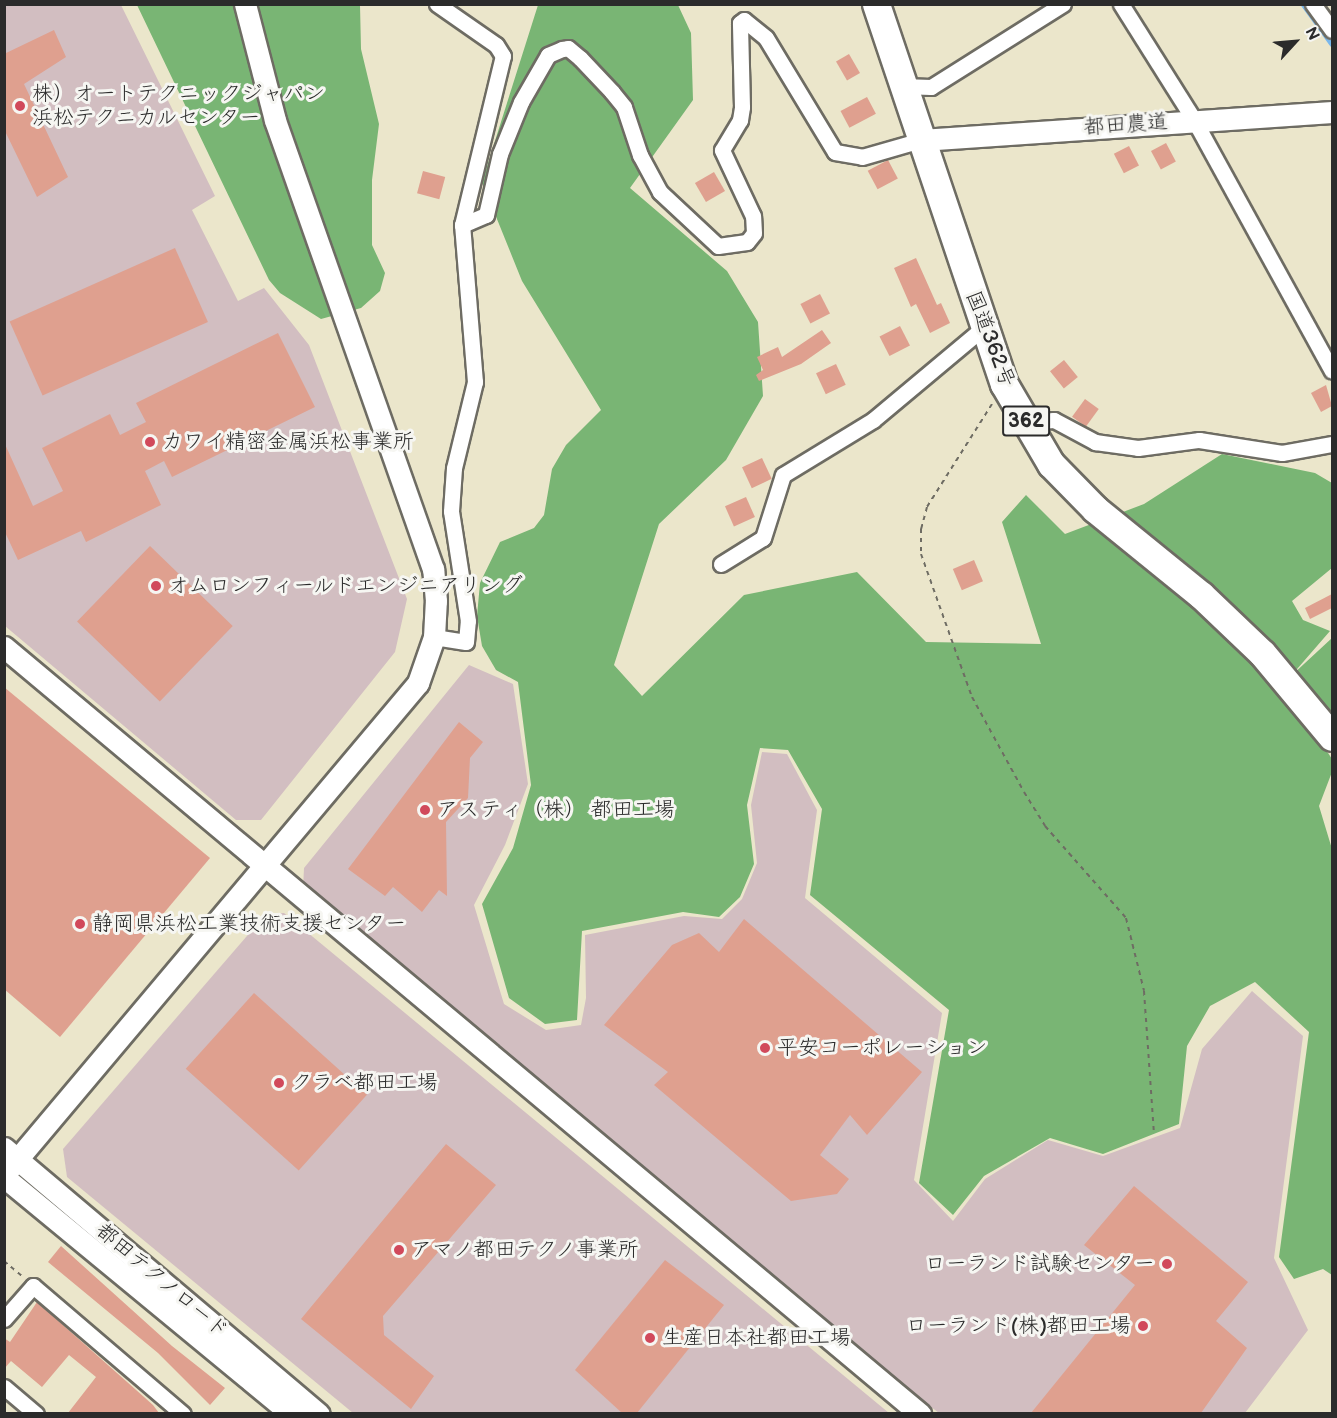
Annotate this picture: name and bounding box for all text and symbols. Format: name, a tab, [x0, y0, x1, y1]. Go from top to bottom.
north arrow	[1265, 12, 1325, 72]
text: N	[1300, 24, 1323, 43]
place label: 株）オートテクニックジャパン 浜松テクニカルセンター	[32, 81, 326, 131]
marker: 株）オートテクニックジャパン 浜松テクニカルセンター	[13, 99, 27, 113]
street label: 都田農道	[1083, 110, 1169, 140]
street label: 国道362号	[960, 287, 1020, 391]
road number: 362	[1002, 404, 1050, 438]
place label: カワイ精密金属浜松事業所	[162, 429, 414, 455]
marker: カワイ精密金属浜松事業所	[143, 435, 157, 449]
place label: オムロンフィールドエンジニアリング	[168, 573, 525, 599]
marker: オムロンフィールドエンジニアリング	[149, 579, 163, 593]
place label: アスティ（株） 都田工場	[437, 797, 674, 823]
marker: アスティ（株） 都田工場	[418, 803, 432, 817]
place label: 静岡県浜松工業技術支援センター	[92, 911, 407, 937]
marker: 静岡県浜松工業技術支援センター	[73, 917, 87, 931]
place label: 平安コーポレーション	[777, 1035, 988, 1061]
marker: 平安コーポレーション	[758, 1041, 772, 1055]
place label: クラベ都田工場	[291, 1070, 438, 1096]
marker: クラベ都田工場	[272, 1076, 286, 1090]
street label: 都田テクノロード	[90, 1217, 234, 1345]
place label: アマノ都田テクノ事業所	[411, 1237, 642, 1263]
marker: アマノ都田テクノ事業所	[392, 1243, 406, 1257]
place label: ローランド試験センター	[924, 1251, 1155, 1277]
marker: ローランド試験センター	[1160, 1257, 1174, 1271]
place label: ローランド(株)都田工場	[906, 1313, 1131, 1339]
marker: ローランド(株)都田工場	[1136, 1319, 1150, 1333]
place label: 生産日本社都田工場	[662, 1325, 851, 1351]
marker: 生産日本社都田工場	[643, 1331, 657, 1345]

